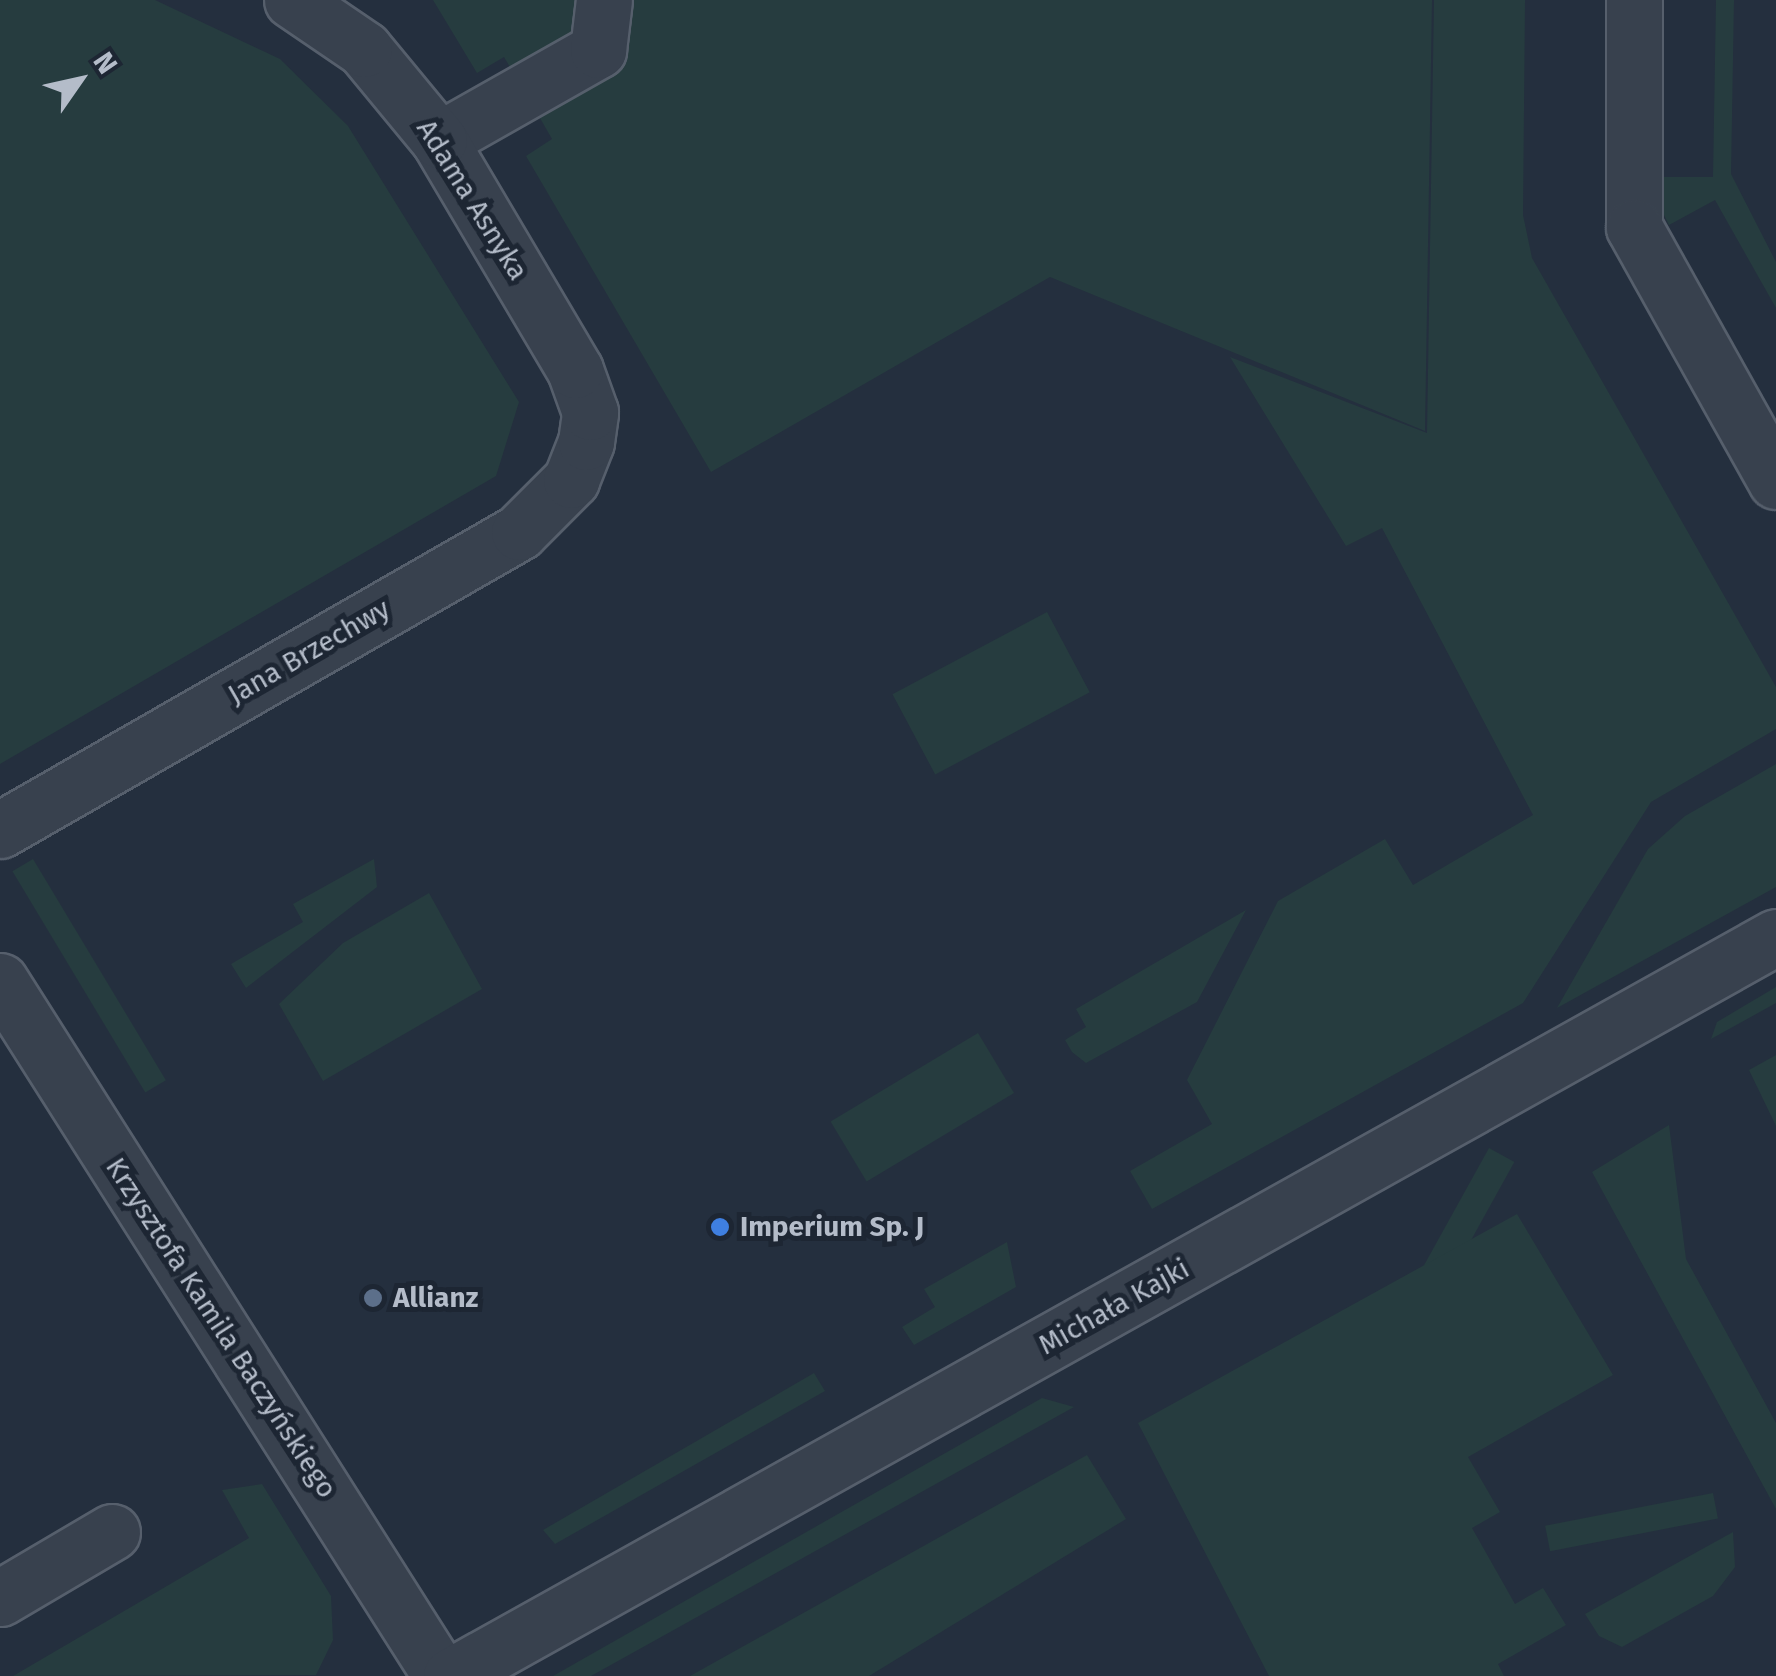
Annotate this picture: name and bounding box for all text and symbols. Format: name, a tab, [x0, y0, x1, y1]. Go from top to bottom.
north arrow	[30, 30, 130, 130]
text: N	[86, 46, 124, 80]
street label: Adama Asnyka	[409, 114, 535, 286]
street label: Jana Brzechwy	[222, 592, 396, 712]
street label: Krzysztofa Kamila Baczyńskiego	[98, 1152, 344, 1504]
place label: Imperium Sp. J	[740, 1210, 924, 1244]
marker: Imperium Sp. J	[709, 1216, 731, 1238]
street label: Michała Kajki	[1033, 1252, 1195, 1362]
place label: Allianz	[393, 1281, 478, 1315]
marker: Allianz	[362, 1287, 384, 1309]

